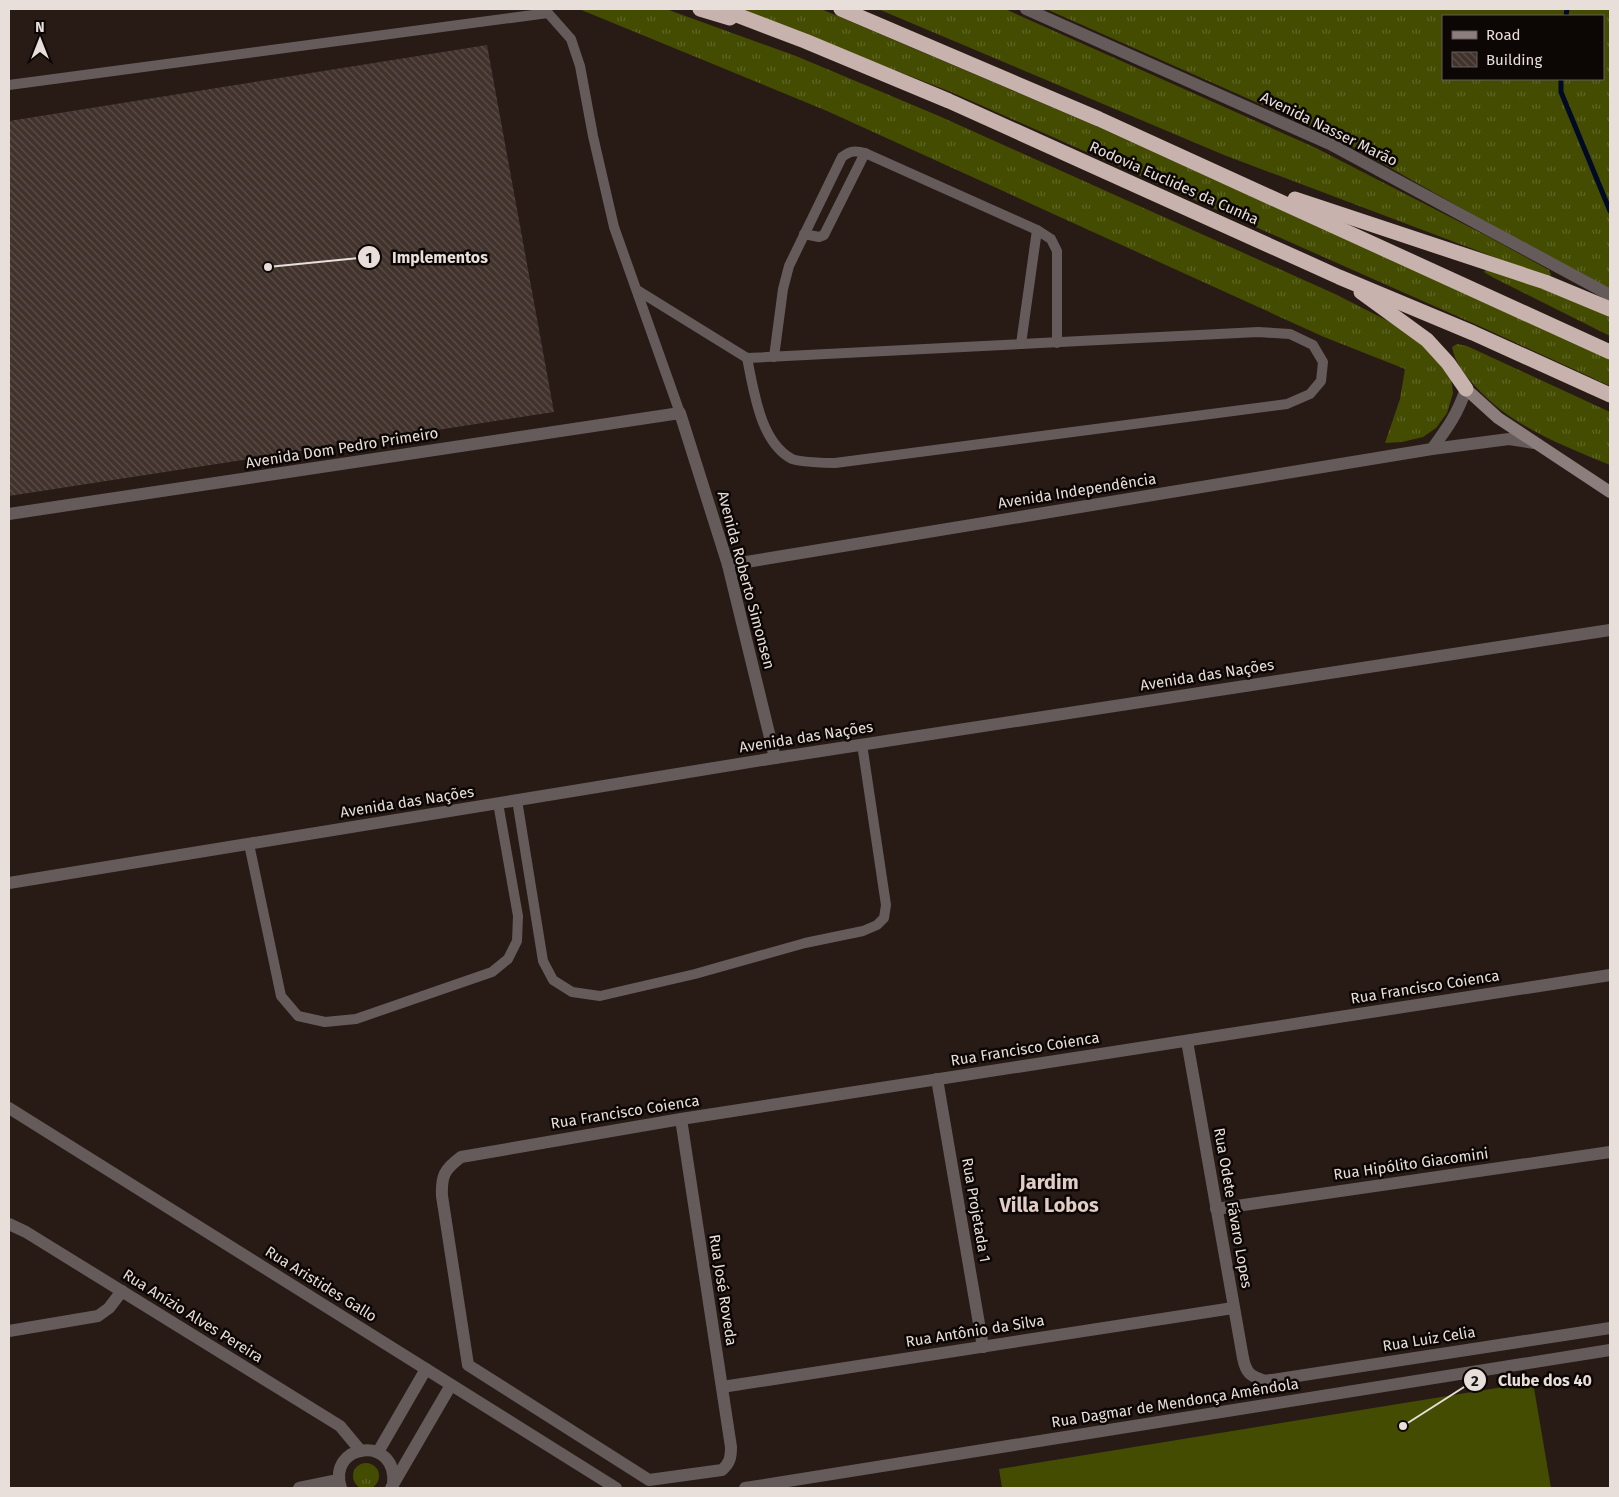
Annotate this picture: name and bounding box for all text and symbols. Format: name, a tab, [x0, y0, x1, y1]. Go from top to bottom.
north arrow	[15, 15, 65, 65]
legend	[1442, 15, 1604, 80]
text: N	[35, 19, 45, 36]
text: Road	[1486, 26, 1521, 44]
text: Building	[1486, 51, 1542, 69]
street label: Avenida Nasser Marão	[1258, 88, 1400, 170]
street label: Rodovia Euclides da Cunha	[1087, 138, 1261, 228]
callout: Implementos	[357, 242, 498, 273]
text: Implementos	[392, 248, 488, 267]
text: 1	[366, 249, 372, 267]
street label: Avenida Dom Pedro Primeiro	[244, 424, 440, 472]
street label: Avenida Independência	[997, 470, 1157, 512]
street label: Avenida Roberto Simonsen	[714, 489, 778, 671]
street label: Avenida das Nações	[1139, 656, 1275, 694]
street label: Avenida das Nações	[738, 718, 874, 756]
street label: Avenida das Nações	[339, 783, 475, 821]
street label: Rua Francisco Coienca	[1349, 966, 1501, 1008]
street label: Rua Francisco Coienca	[949, 1028, 1101, 1070]
street label: Rua Francisco Coienca	[549, 1091, 701, 1133]
street label: Rua Odete Fávaro Lopes	[1210, 1126, 1256, 1290]
street label: Rua Hipólito Giacomini	[1332, 1144, 1490, 1184]
street label: Rua Projetada 1	[958, 1156, 994, 1264]
district label: Jardim Villa Lobos	[998, 1170, 1099, 1217]
street label: Rua José Roveda	[705, 1233, 741, 1347]
street label: Rua Aristides Gallo	[262, 1242, 380, 1326]
street label: Rua Anízio Alves Pereira	[120, 1265, 266, 1367]
street label: Rua Antônio da Silva	[904, 1311, 1046, 1351]
street label: Rua Luiz Celia	[1381, 1323, 1477, 1355]
callout: Clube dos 40	[1463, 1365, 1602, 1396]
text: Clube dos 40	[1498, 1371, 1592, 1390]
text: 2	[1471, 1372, 1479, 1390]
street label: Rua Dagmar de Mendonça Amêndola	[1050, 1375, 1300, 1431]

